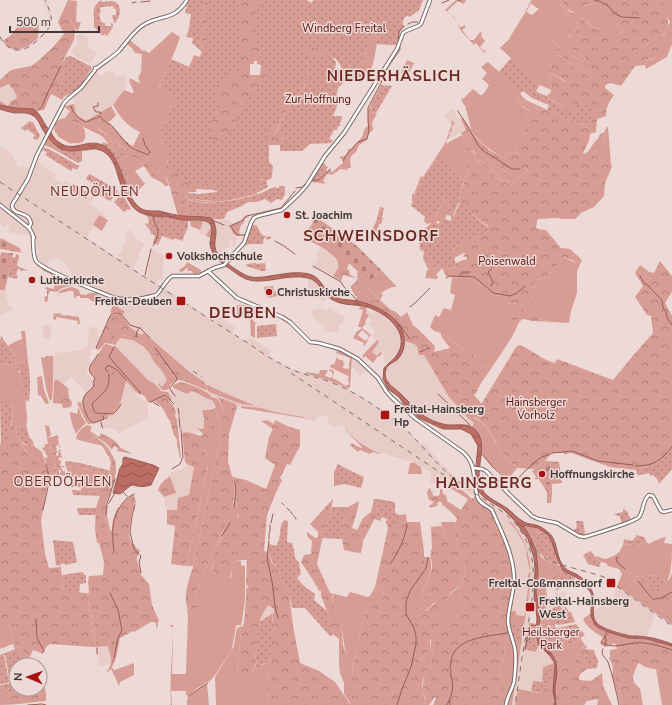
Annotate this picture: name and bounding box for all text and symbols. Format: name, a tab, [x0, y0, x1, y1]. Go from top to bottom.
scale bar	[10, 8, 99, 34]
text: 500 m	[16, 14, 51, 30]
park label: Windberg Freital	[302, 21, 387, 36]
district label: NIEDERHÄSLICH	[327, 66, 461, 86]
park label: Zur Hoffnung	[285, 92, 351, 107]
district label: NEUDÖHLEN	[50, 182, 140, 201]
place label: St. Joachim	[295, 208, 352, 223]
marker: St. Joachim	[282, 210, 292, 220]
district label: SCHWEINSDORF	[303, 226, 439, 246]
place label: Volkshochschule	[176, 249, 262, 264]
marker: Volkshochschule	[164, 251, 174, 261]
park label: Poisenwald	[478, 254, 536, 269]
place label: Lutherkirche	[40, 273, 104, 288]
marker: Lutherkirche	[27, 275, 37, 285]
place label: Christuskirche	[277, 285, 350, 300]
marker: Christuskirche	[264, 287, 274, 297]
place label: Freital-Deuben	[95, 294, 172, 309]
marker: Freital-Deuben	[175, 295, 187, 307]
district label: DEUBEN	[209, 303, 277, 323]
park label: Hainsberger Vorholz	[506, 395, 566, 423]
place label: Freital-Hainsberg Hp	[394, 402, 484, 430]
marker: Freital-Hainsberg Hp	[379, 409, 391, 421]
place label: Hoffnungskirche	[550, 467, 634, 482]
marker: Hoffnungskirche	[537, 469, 547, 479]
district label: OBERDÖHLEN	[14, 472, 112, 491]
district label: HAINSBERG	[435, 473, 533, 493]
place label: Freital-Coßmannsdorf	[488, 576, 603, 591]
marker: Freital-Coßmannsdorf	[605, 577, 617, 589]
place label: Freital-Hainsberg West	[539, 594, 629, 622]
marker: Freital-Hainsberg West	[524, 601, 536, 613]
park label: Heilsberger Park	[522, 625, 580, 653]
north arrow	[8, 657, 48, 697]
text: N	[11, 672, 26, 681]

